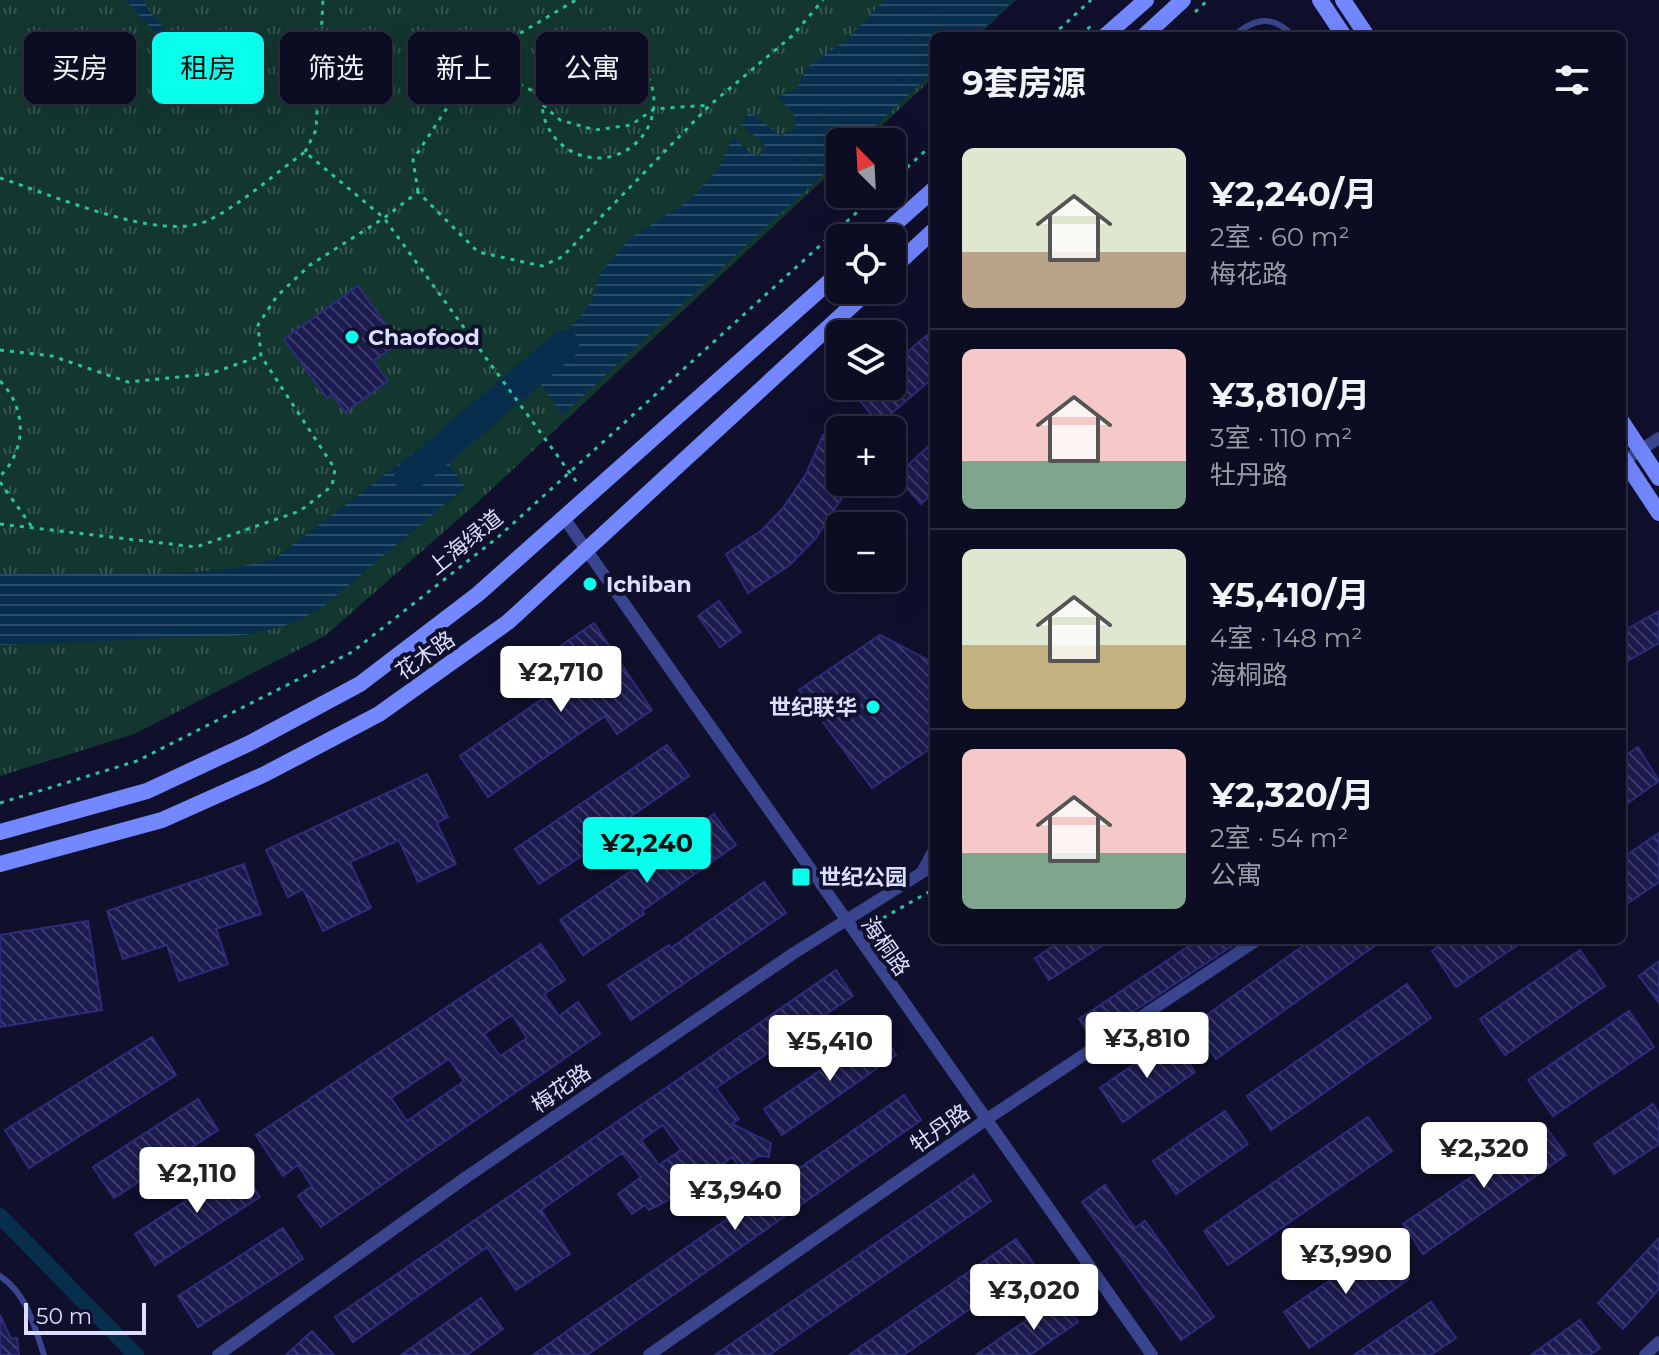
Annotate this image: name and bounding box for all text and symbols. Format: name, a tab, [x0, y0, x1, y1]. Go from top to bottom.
chip: 买房	[24, 32, 136, 104]
chip: 租房	[152, 32, 264, 104]
chip: 筛选	[280, 32, 392, 104]
chip: 新上	[408, 32, 520, 104]
chip: 公寓	[536, 32, 648, 104]
icon: filters	[1550, 58, 1594, 102]
text: 9套房源	[962, 62, 1086, 104]
north arrow	[826, 128, 906, 208]
map controls	[826, 128, 906, 592]
text: ¥2,240/月	[1210, 173, 1378, 215]
icon: home	[1026, 180, 1122, 276]
text: 2室 · 60 m²	[1210, 221, 1350, 253]
button: locate	[826, 224, 906, 304]
text: 梅花路	[1210, 258, 1288, 290]
button: layers	[826, 320, 906, 400]
place label: Chaofood	[368, 324, 480, 351]
marker: Chaofood	[343, 328, 361, 346]
text: ¥3,810/月	[1210, 374, 1370, 416]
icon: home	[1026, 381, 1122, 477]
button: +	[826, 416, 906, 496]
text: 3室 · 110 m²	[1210, 422, 1352, 454]
text: 牡丹路	[1210, 459, 1288, 491]
street label: 上海绿道	[423, 504, 508, 581]
button: −	[826, 512, 906, 592]
place label: Ichiban	[606, 571, 692, 598]
text: ¥5,410/月	[1210, 574, 1370, 616]
marker: Ichiban	[581, 575, 599, 593]
icon: home	[1026, 581, 1122, 677]
text: 4室 · 148 m²	[1210, 622, 1362, 654]
street label: 花木路	[391, 625, 460, 685]
pin: ¥2,710	[496, 646, 626, 714]
text: ¥2,710	[518, 656, 604, 688]
text: 海桐路	[1210, 659, 1288, 691]
place label: 世纪联华	[769, 694, 857, 721]
marker: 世纪联华	[864, 698, 882, 716]
text: ¥2,320/月	[1210, 774, 1374, 816]
icon: home	[1026, 781, 1122, 877]
pin: ¥2,240	[582, 817, 712, 885]
text: 2室 · 54 m²	[1210, 822, 1348, 854]
text: ¥2,240	[601, 827, 693, 859]
text: 公寓	[1210, 859, 1262, 891]
place label: 世纪公园	[819, 864, 907, 891]
marker: 世纪公园	[790, 866, 812, 888]
street label: 海桐路	[856, 912, 916, 981]
pin: ¥3,810	[1082, 1012, 1212, 1080]
pin: ¥5,410	[765, 1015, 895, 1083]
text: ¥3,810	[1104, 1022, 1190, 1054]
text: ¥5,410	[787, 1025, 873, 1057]
street label: 梅花路	[527, 1058, 596, 1118]
street label: 牡丹路	[906, 1098, 975, 1158]
pin: ¥2,320	[1419, 1122, 1549, 1190]
text: ¥2,320	[1439, 1132, 1529, 1164]
pin: ¥2,110	[132, 1147, 262, 1215]
text: ¥2,110	[157, 1157, 237, 1189]
pin: ¥3,940	[670, 1164, 800, 1232]
text: ¥3,940	[688, 1174, 782, 1206]
pin: ¥3,990	[1281, 1228, 1411, 1296]
text: ¥3,990	[1300, 1238, 1392, 1270]
pin: ¥3,020	[969, 1264, 1099, 1332]
text: ¥3,020	[988, 1274, 1080, 1306]
scale bar	[24, 1299, 146, 1335]
text: 50 m	[36, 1303, 92, 1330]

